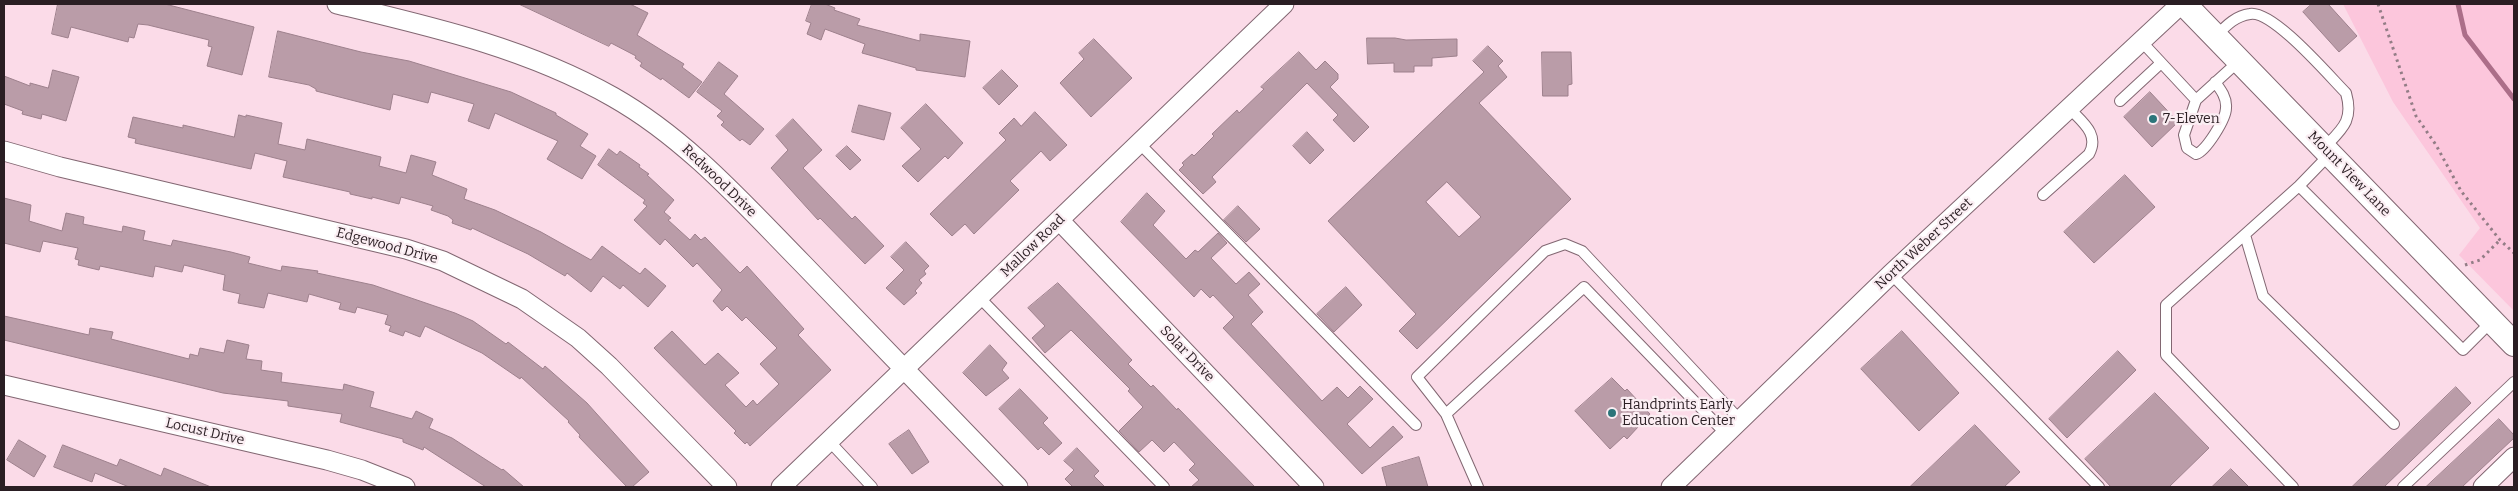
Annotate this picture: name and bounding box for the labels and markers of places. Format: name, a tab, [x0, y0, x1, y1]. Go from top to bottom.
place label: 7-Eleven	[2163, 111, 2220, 127]
marker: 7-Eleven	[2147, 113, 2159, 125]
place label: Handprints Early Education Center	[1622, 397, 1735, 430]
marker: Handprints Early Education Center	[1606, 407, 1618, 419]

